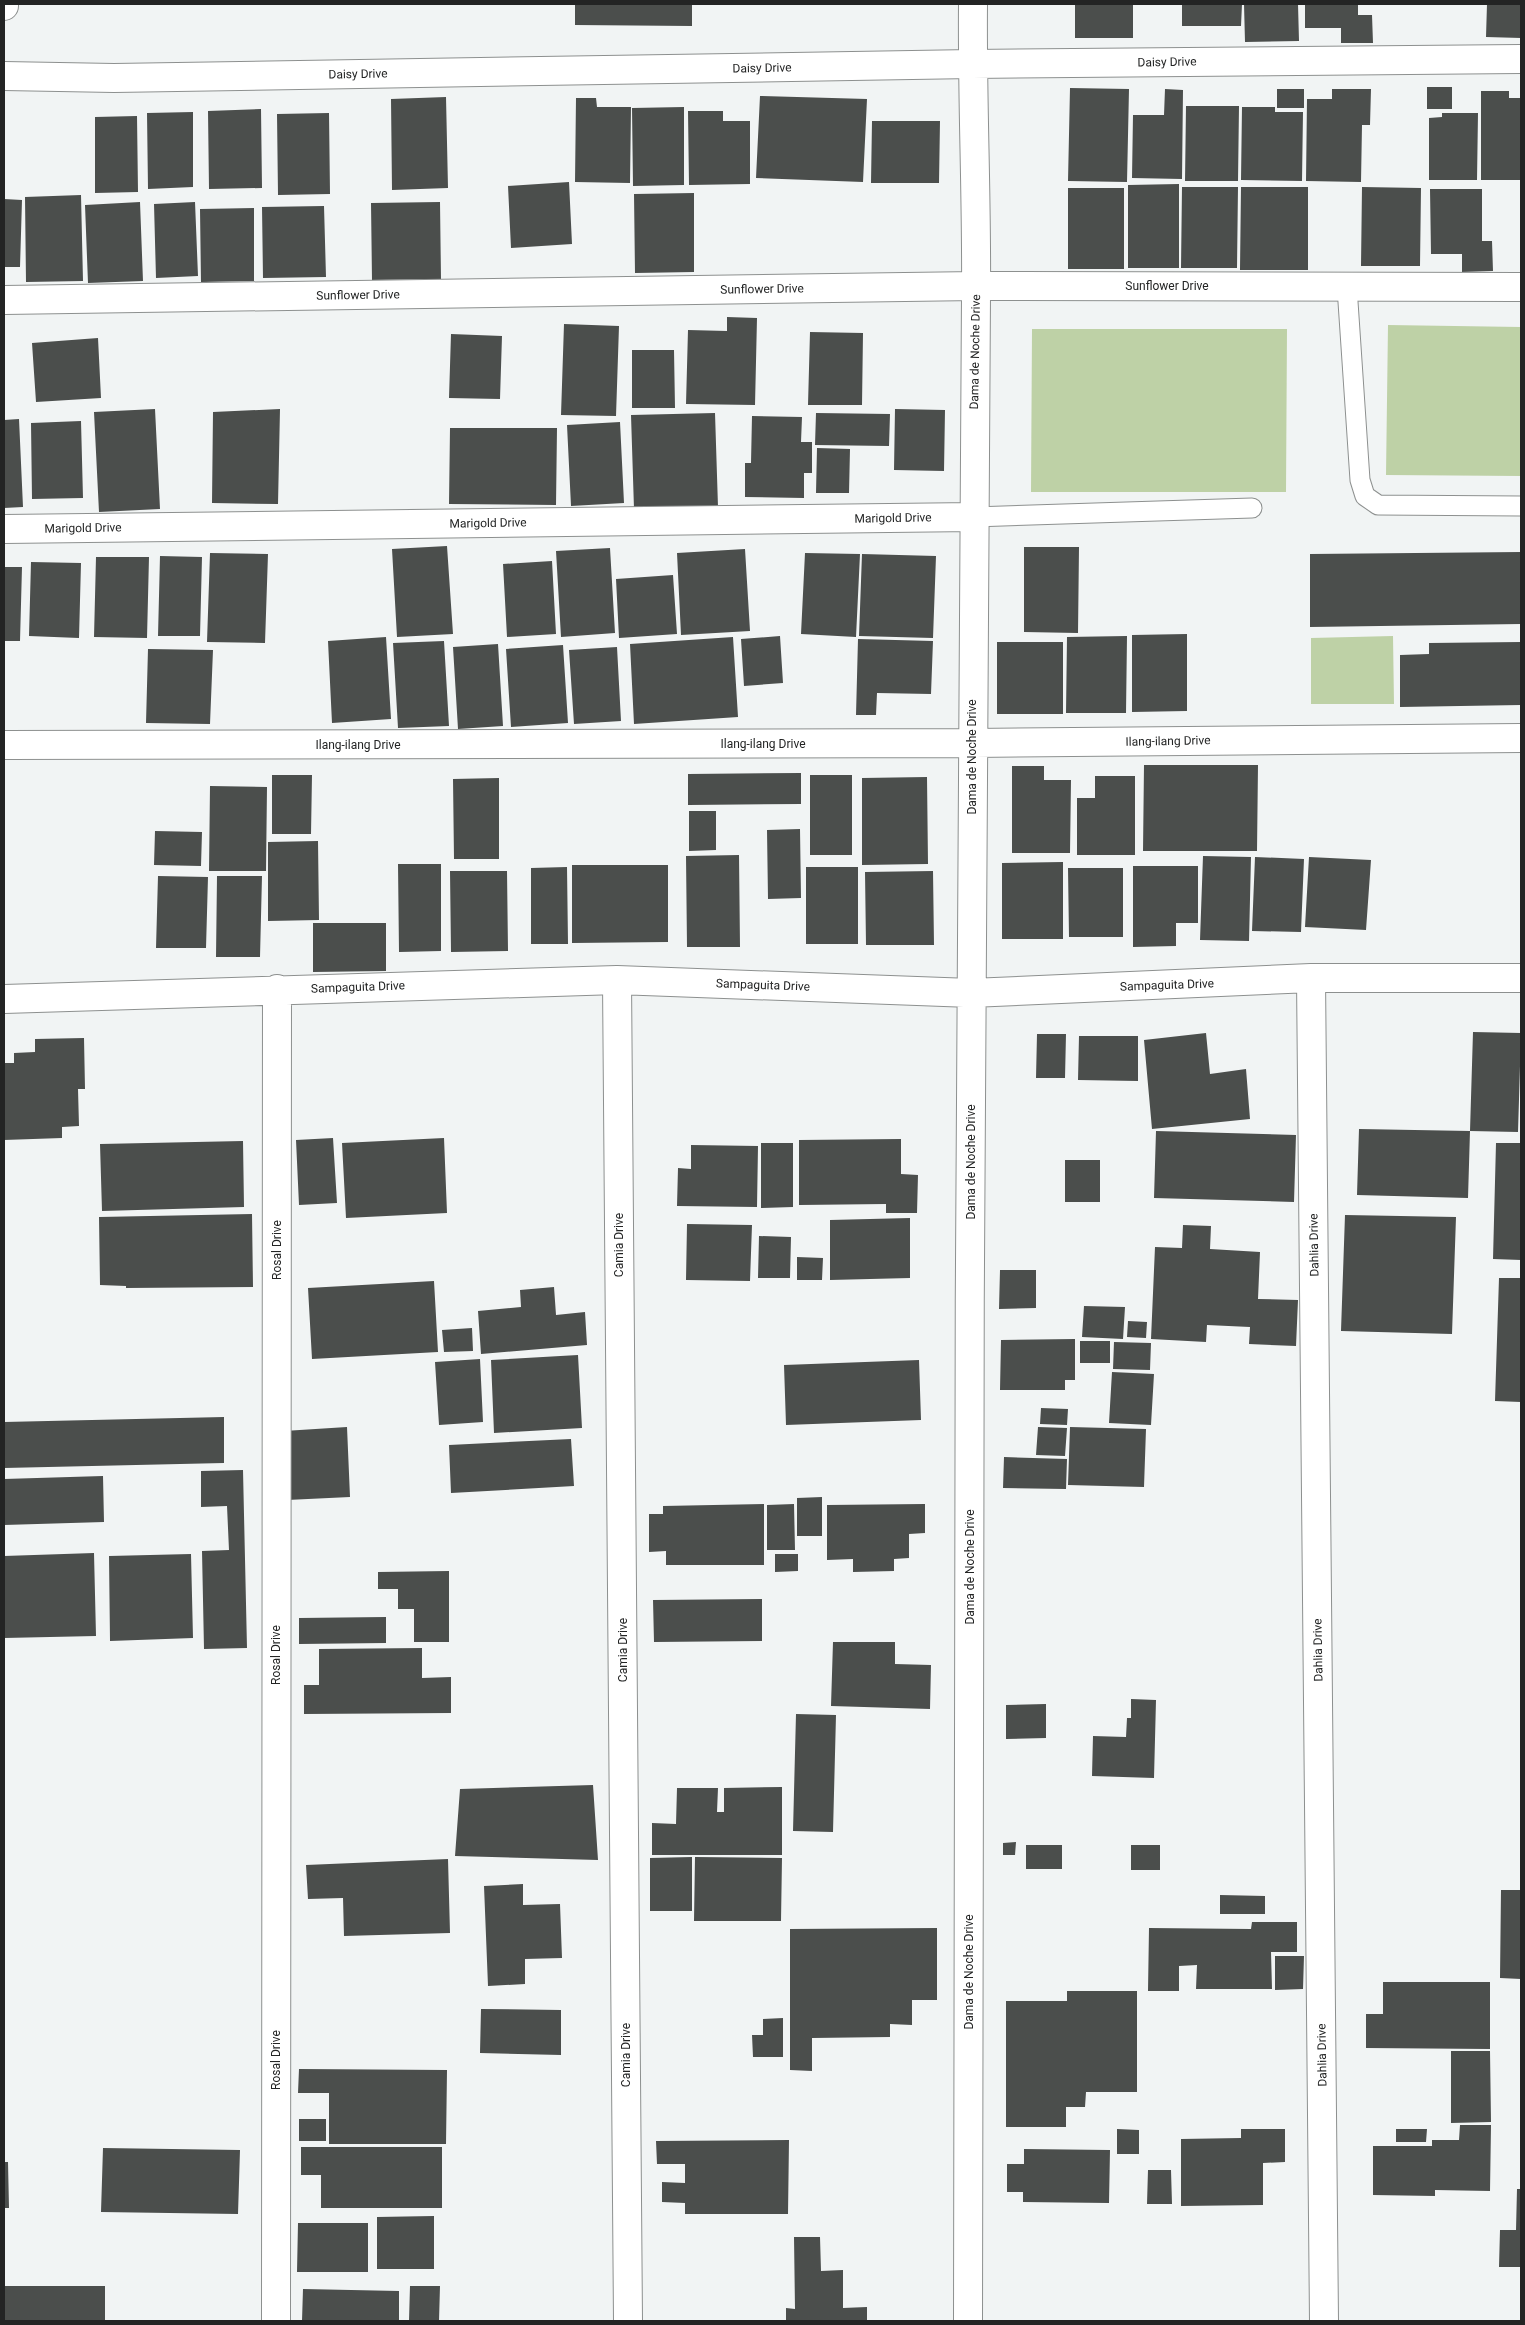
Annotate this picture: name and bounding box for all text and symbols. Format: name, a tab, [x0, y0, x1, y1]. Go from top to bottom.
street label: Daisy Drive	[1137, 54, 1197, 70]
street label: Daisy Drive	[732, 60, 792, 76]
street label: Daisy Drive	[328, 66, 388, 82]
street label: Sunflower Drive	[1125, 279, 1209, 293]
street label: Sunflower Drive	[720, 281, 804, 297]
street label: Sunflower Drive	[316, 287, 400, 303]
street label: Dama de Noche Drive	[967, 294, 983, 410]
street label: Marigold Drive	[854, 510, 932, 526]
street label: Marigold Drive	[449, 515, 527, 531]
street label: Marigold Drive	[44, 520, 122, 536]
street label: Dama de Noche Drive	[965, 699, 979, 815]
street label: Ilang-ilang Drive	[1125, 733, 1211, 749]
street label: Ilang-ilang Drive	[720, 737, 806, 751]
street label: Ilang-ilang Drive	[315, 738, 401, 752]
street label: Sampaguita Drive	[716, 976, 810, 994]
street label: Sampaguita Drive	[1120, 976, 1214, 994]
street label: Sampaguita Drive	[311, 978, 405, 996]
street label: Dama de Noche Drive	[964, 1104, 978, 1220]
street label: Camia Drive	[612, 1213, 626, 1277]
street label: Dahlia Drive	[1306, 1213, 1322, 1277]
street label: Rosal Drive	[270, 1220, 284, 1280]
street label: Dama de Noche Drive	[963, 1509, 977, 1625]
street label: Camia Drive	[616, 1618, 630, 1682]
street label: Dahlia Drive	[1310, 1618, 1326, 1682]
street label: Rosal Drive	[269, 1625, 283, 1685]
street label: Dama de Noche Drive	[962, 1914, 976, 2030]
street label: Camia Drive	[619, 2023, 633, 2087]
street label: Dahlia Drive	[1314, 2023, 1330, 2087]
street label: Rosal Drive	[269, 2030, 283, 2090]

